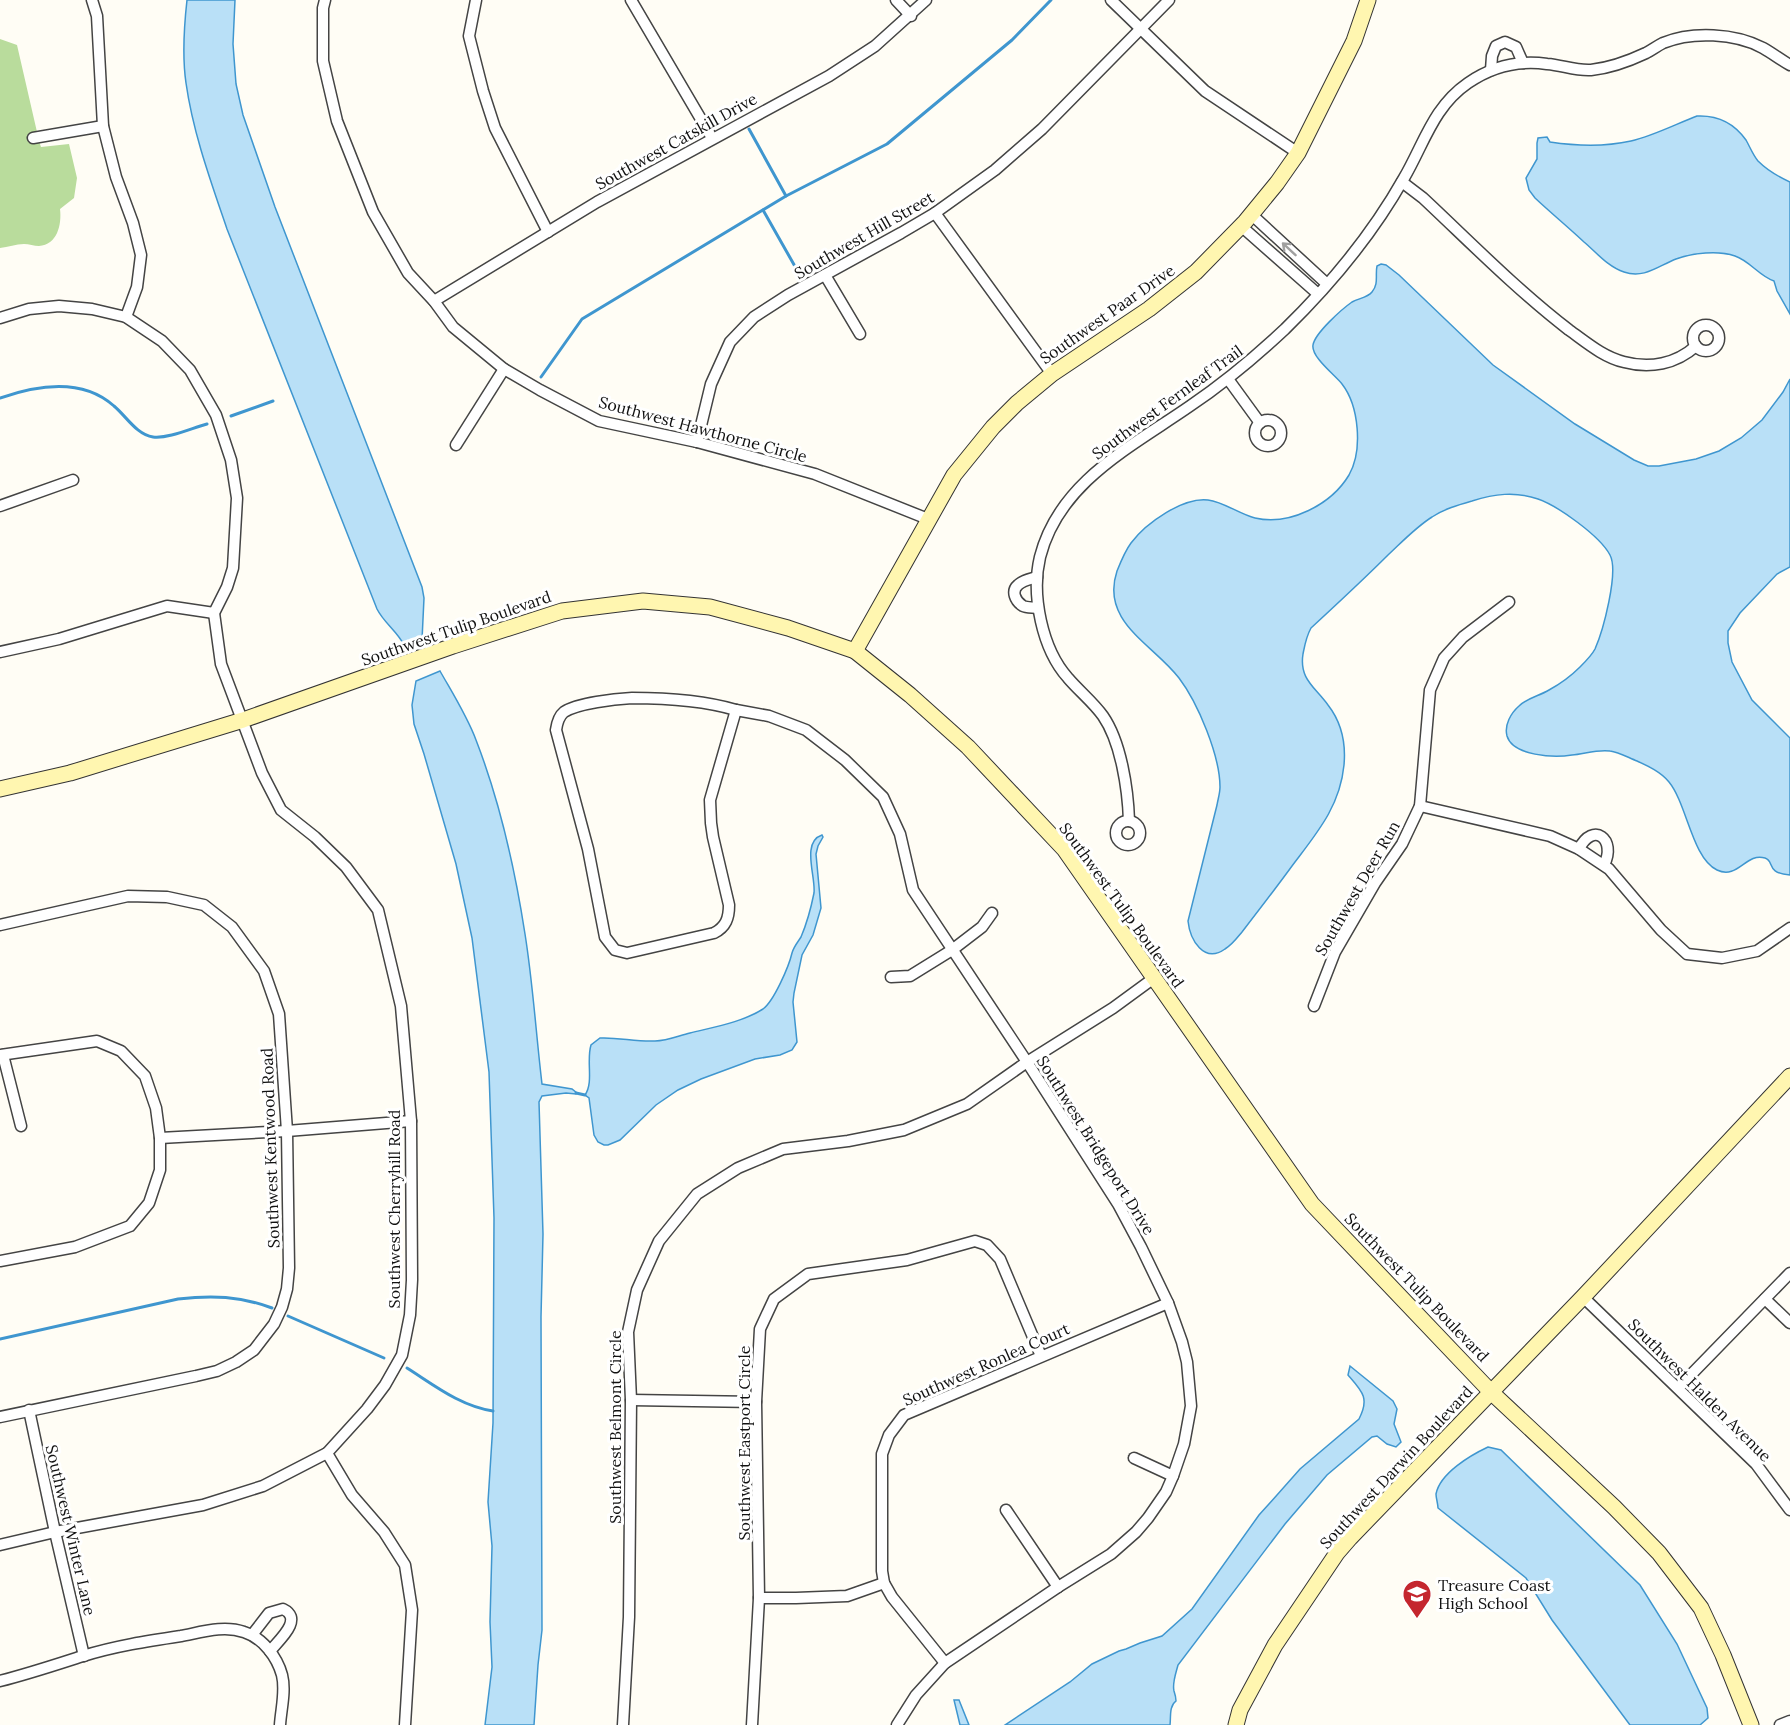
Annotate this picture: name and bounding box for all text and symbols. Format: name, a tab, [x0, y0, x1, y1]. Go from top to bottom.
street label: Southwest Catskill Drive	[592, 88, 761, 194]
street label: Southwest Hill Street	[791, 186, 938, 283]
one-way arrow	[1282, 242, 1297, 256]
street label: Southwest Paar Drive	[1036, 260, 1179, 368]
street label: Southwest Fernleaf Trail	[1088, 341, 1246, 463]
street label: Southwest Hawthorne Circle	[597, 392, 810, 467]
street label: Southwest Tulip Boulevard	[359, 586, 554, 670]
street label: Southwest Deer Run	[1310, 817, 1404, 959]
street label: Southwest Tulip Boulevard	[1055, 818, 1189, 992]
street label: Southwest Kentwood Road	[256, 1047, 283, 1248]
street label: Southwest Bridgeport Drive	[1033, 1052, 1160, 1239]
street label: Southwest Cherryhill Road	[384, 1109, 404, 1308]
street label: Southwest Tulip Boulevard	[1341, 1208, 1494, 1366]
street label: Southwest Halden Avenue	[1624, 1314, 1776, 1466]
street label: Southwest Ronlea Court	[899, 1318, 1073, 1410]
street label: Southwest Belmont Circle	[605, 1330, 625, 1524]
street label: Southwest Eastport Circle	[734, 1345, 754, 1540]
street label: Southwest Darwin Boulevard	[1315, 1381, 1477, 1553]
street label: Southwest Winter Lane	[42, 1443, 100, 1618]
place label: Treasure Coast High School	[1438, 1575, 1552, 1613]
school or university icon: Treasure Coast High School	[1401, 1578, 1433, 1620]

